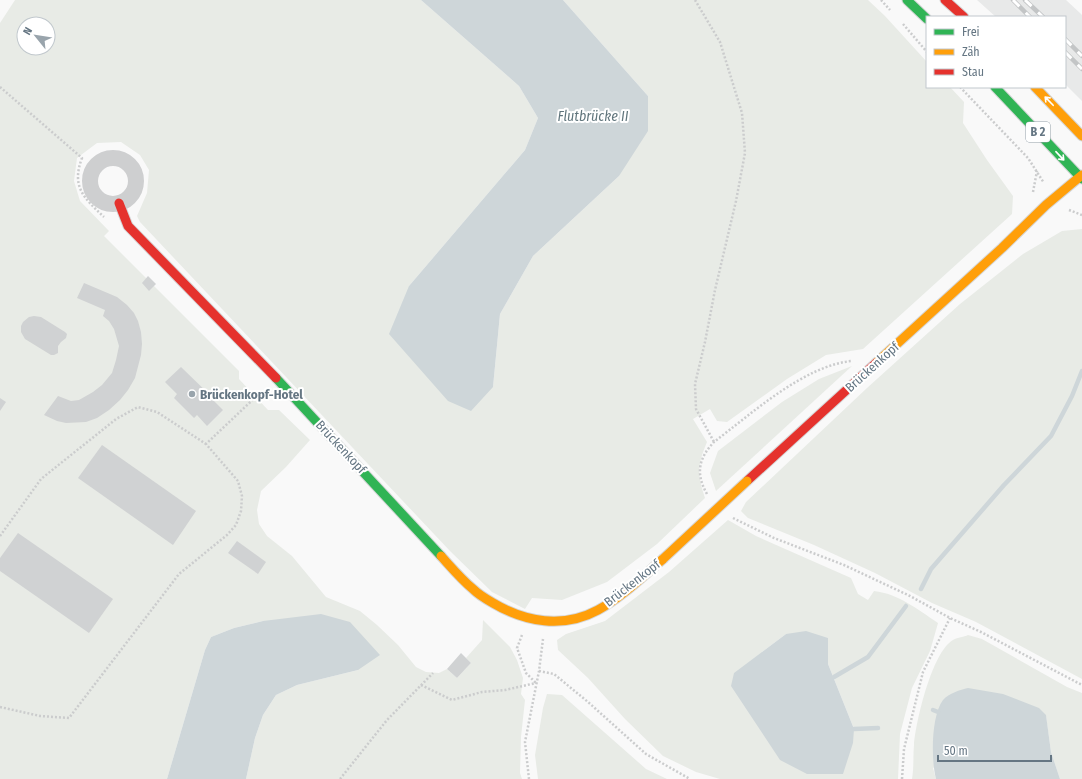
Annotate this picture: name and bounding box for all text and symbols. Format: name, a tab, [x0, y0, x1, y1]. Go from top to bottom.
north arrow	[16, 16, 56, 56]
legend	[926, 16, 1066, 88]
text: N	[20, 25, 35, 37]
text: Frei	[962, 25, 980, 39]
text: Zäh	[962, 45, 980, 59]
text: Stau	[962, 65, 984, 79]
one-way arrow	[1044, 96, 1054, 106]
water label: Flutbrücke II	[557, 108, 629, 125]
road number: B 2	[1026, 122, 1050, 142]
one-way arrow	[1056, 151, 1065, 161]
street label: Brückenkopf	[842, 338, 903, 395]
place label: Brückenkopf-Hotel	[200, 387, 303, 402]
marker: Brückenkopf-Hotel	[187, 389, 197, 399]
street label: Brückenkopf	[313, 417, 370, 477]
street label: Brückenkopf	[601, 556, 664, 610]
scale bar	[938, 737, 1051, 763]
text: 50 m	[944, 744, 968, 758]

